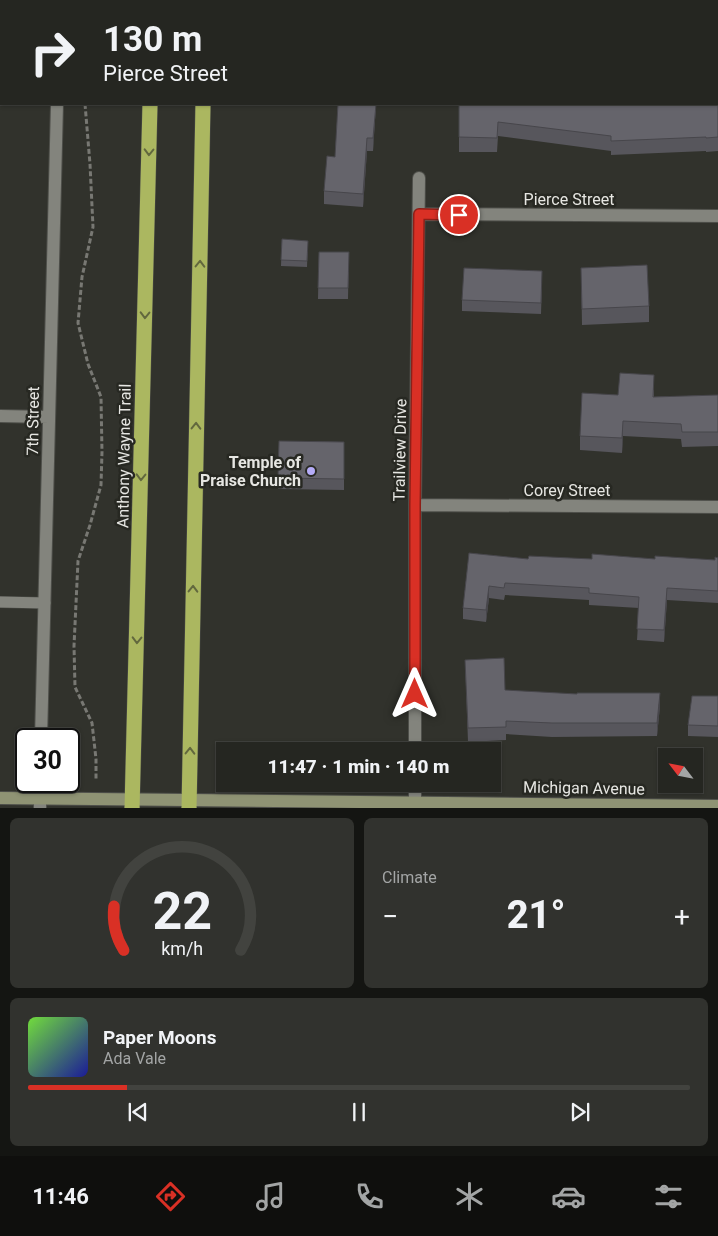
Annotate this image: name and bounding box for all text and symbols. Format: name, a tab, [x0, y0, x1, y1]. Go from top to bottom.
text: 130 m	[103, 19, 202, 60]
icon: right	[20, 20, 85, 85]
text: Pierce Street	[103, 61, 228, 86]
one-way arrow	[144, 149, 154, 157]
street label: Pierce Street	[524, 190, 614, 209]
pin	[438, 194, 480, 236]
icon: arrive	[445, 201, 473, 229]
one-way arrow	[195, 260, 205, 268]
one-way arrow	[139, 311, 150, 319]
street label: Anthony Wayne Trail	[113, 384, 135, 528]
street label: 7th Street	[23, 386, 43, 456]
street label: Trailview Drive	[390, 399, 410, 501]
one-way arrow	[191, 422, 202, 430]
place label: Temple of Praise Church	[200, 453, 301, 490]
marker: Temple of Praise Church	[305, 465, 317, 477]
one-way arrow	[135, 474, 146, 482]
street label: Corey Street	[524, 481, 610, 500]
one-way arrow	[188, 585, 198, 592]
one-way arrow	[131, 636, 142, 644]
position arrow	[388, 667, 440, 719]
speed limit sign: 30	[15, 728, 80, 793]
one-way arrow	[185, 747, 195, 754]
north arrow	[658, 748, 702, 792]
map controls	[658, 748, 703, 793]
text: 11:47 · 1 min · 140 m	[267, 755, 450, 778]
street label: Michigan Avenue	[523, 777, 645, 799]
text: Climate	[382, 868, 437, 887]
text: 22	[152, 881, 212, 942]
text: 21°	[507, 893, 565, 937]
text: −	[382, 900, 398, 933]
text: +	[674, 900, 690, 933]
text: km/h	[161, 938, 203, 959]
text: Paper Moons	[103, 1026, 216, 1049]
text: Ada Vale	[103, 1049, 166, 1068]
icon: previous	[124, 1098, 152, 1126]
icon: pause	[345, 1098, 373, 1126]
icon: next	[566, 1098, 594, 1126]
icon: directions	[153, 1179, 188, 1214]
icon: music	[253, 1179, 288, 1214]
icon: phone	[352, 1179, 387, 1214]
icon: climate	[452, 1179, 487, 1214]
icon: car	[551, 1179, 586, 1214]
icon: filters	[651, 1179, 686, 1214]
text: 11:46	[32, 1184, 89, 1209]

